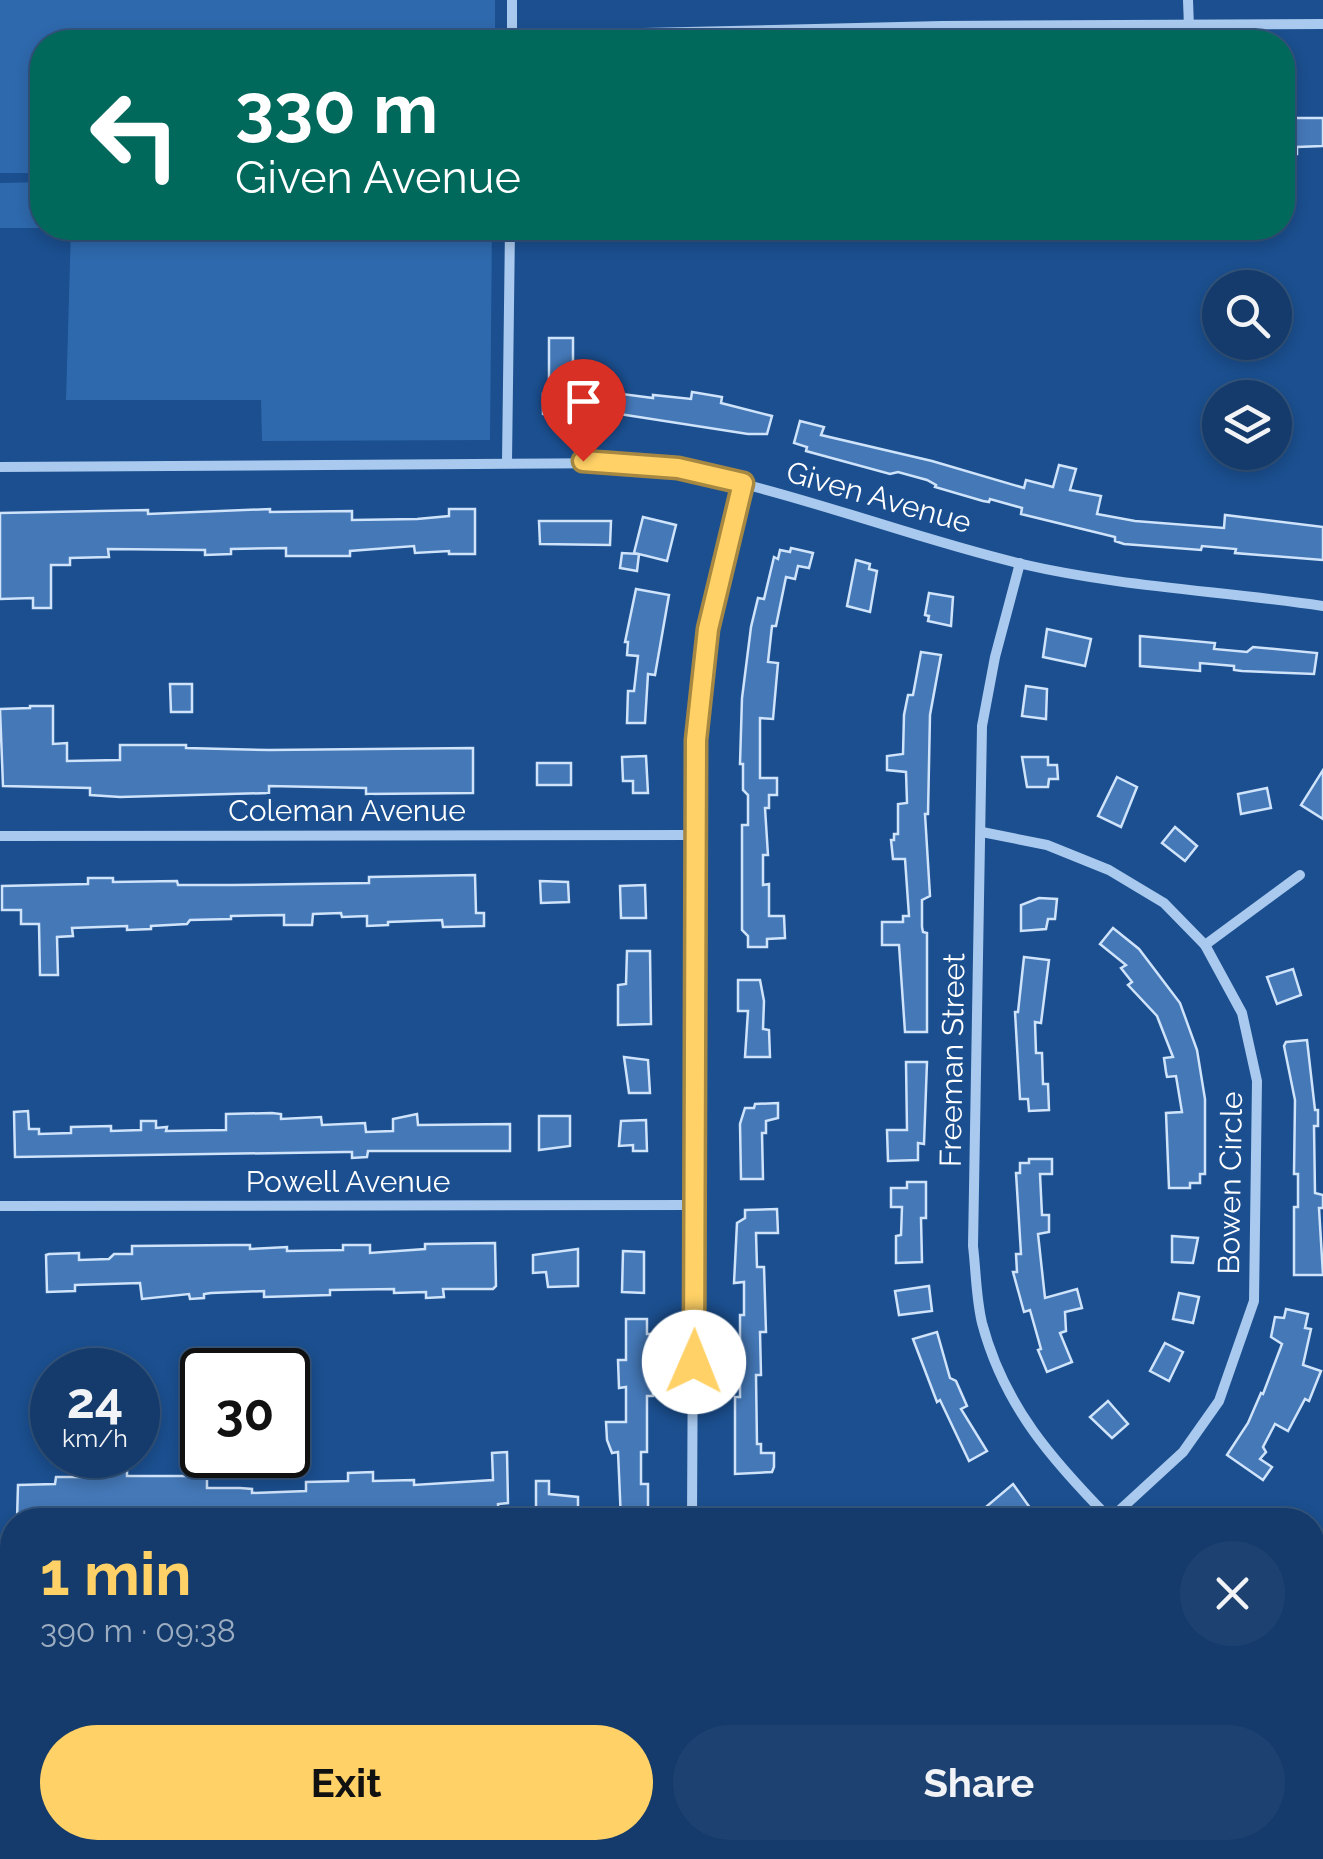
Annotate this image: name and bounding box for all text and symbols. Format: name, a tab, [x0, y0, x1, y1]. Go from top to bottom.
text: 330 m	[235, 67, 438, 149]
icon: left	[70, 70, 200, 200]
text: Given Avenue	[235, 151, 521, 204]
map controls	[1202, 270, 1292, 470]
button: search	[1202, 270, 1292, 360]
pin	[541, 359, 626, 462]
icon: arrive	[556, 374, 611, 429]
button: layers	[1202, 380, 1292, 470]
street label: Given Avenue	[783, 454, 975, 540]
street label: Coleman Avenue	[228, 793, 466, 828]
street label: Freeman Street	[933, 953, 971, 1167]
street label: Bowen Circle	[1211, 1091, 1249, 1275]
street label: Powell Avenue	[246, 1164, 450, 1199]
position arrow	[642, 1310, 746, 1414]
speed limit sign: 30	[180, 1348, 310, 1478]
text: 24	[67, 1371, 123, 1430]
text: km/h	[62, 1423, 128, 1453]
text: 1 min	[40, 1539, 191, 1609]
button: close	[1180, 1541, 1285, 1646]
text: 390 m · 09:38	[40, 1612, 236, 1649]
button: Exit	[40, 1725, 653, 1840]
button: Share	[673, 1725, 1285, 1840]

